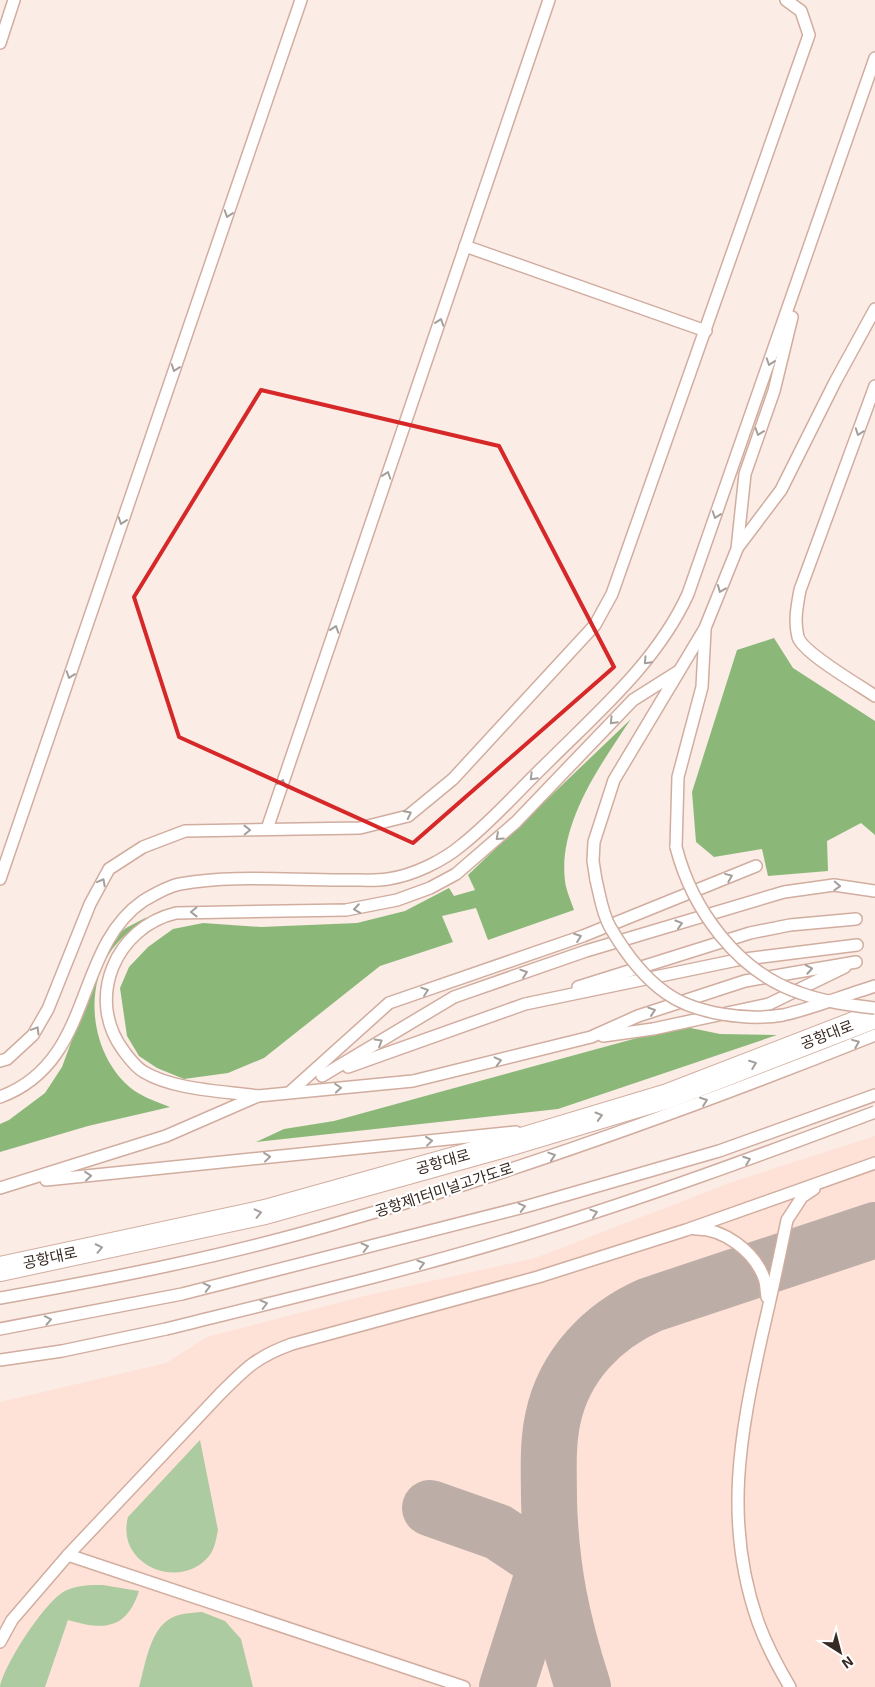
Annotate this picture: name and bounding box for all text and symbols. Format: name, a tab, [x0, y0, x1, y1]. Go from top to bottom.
one-way arrow	[224, 209, 234, 218]
one-way arrow	[434, 318, 444, 326]
one-way arrow	[766, 357, 776, 366]
one-way arrow	[171, 363, 181, 371]
one-way arrow	[755, 427, 765, 436]
one-way arrow	[855, 428, 865, 436]
one-way arrow	[381, 472, 391, 480]
one-way arrow	[712, 511, 722, 519]
one-way arrow	[118, 517, 128, 525]
one-way arrow	[717, 584, 727, 592]
one-way arrow	[329, 626, 339, 634]
one-way arrow	[644, 655, 653, 664]
one-way arrow	[66, 670, 76, 679]
one-way arrow	[610, 715, 619, 724]
one-way arrow	[530, 771, 539, 780]
one-way arrow	[276, 779, 286, 788]
one-way arrow	[402, 811, 411, 821]
one-way arrow	[244, 824, 252, 835]
one-way arrow	[495, 831, 504, 840]
one-way arrow	[724, 873, 733, 883]
one-way arrow	[96, 878, 106, 887]
one-way arrow	[833, 881, 841, 891]
one-way arrow	[352, 903, 361, 913]
one-way arrow	[190, 906, 198, 917]
one-way arrow	[675, 920, 683, 930]
one-way arrow	[574, 933, 582, 943]
one-way arrow	[804, 965, 813, 975]
one-way arrow	[520, 969, 528, 979]
one-way arrow	[420, 987, 429, 997]
one-way arrow	[647, 1007, 656, 1017]
street label: 공항대로	[798, 1016, 856, 1052]
one-way arrow	[29, 1026, 39, 1035]
one-way arrow	[373, 1039, 382, 1049]
one-way arrow	[851, 1039, 860, 1049]
one-way arrow	[494, 1056, 503, 1067]
one-way arrow	[748, 1060, 757, 1070]
one-way arrow	[334, 1082, 342, 1093]
one-way arrow	[700, 1097, 708, 1107]
one-way arrow	[595, 1112, 603, 1122]
one-way arrow	[425, 1136, 433, 1147]
street label: 공항대로	[414, 1145, 472, 1177]
one-way arrow	[547, 1151, 555, 1161]
one-way arrow	[264, 1152, 272, 1163]
one-way arrow	[743, 1156, 751, 1166]
street label: 공항제1터미널고가도로	[372, 1158, 515, 1220]
one-way arrow	[84, 1170, 92, 1181]
one-way arrow	[518, 1202, 527, 1213]
one-way arrow	[253, 1208, 262, 1219]
one-way arrow	[589, 1208, 597, 1218]
street label: 공항대로	[21, 1242, 79, 1272]
one-way arrow	[360, 1242, 369, 1253]
one-way arrow	[95, 1244, 104, 1254]
one-way arrow	[417, 1259, 426, 1270]
one-way arrow	[203, 1282, 212, 1293]
one-way arrow	[259, 1300, 267, 1310]
one-way arrow	[44, 1315, 52, 1325]
north arrow	[815, 1627, 865, 1677]
text: N	[839, 1653, 857, 1673]

